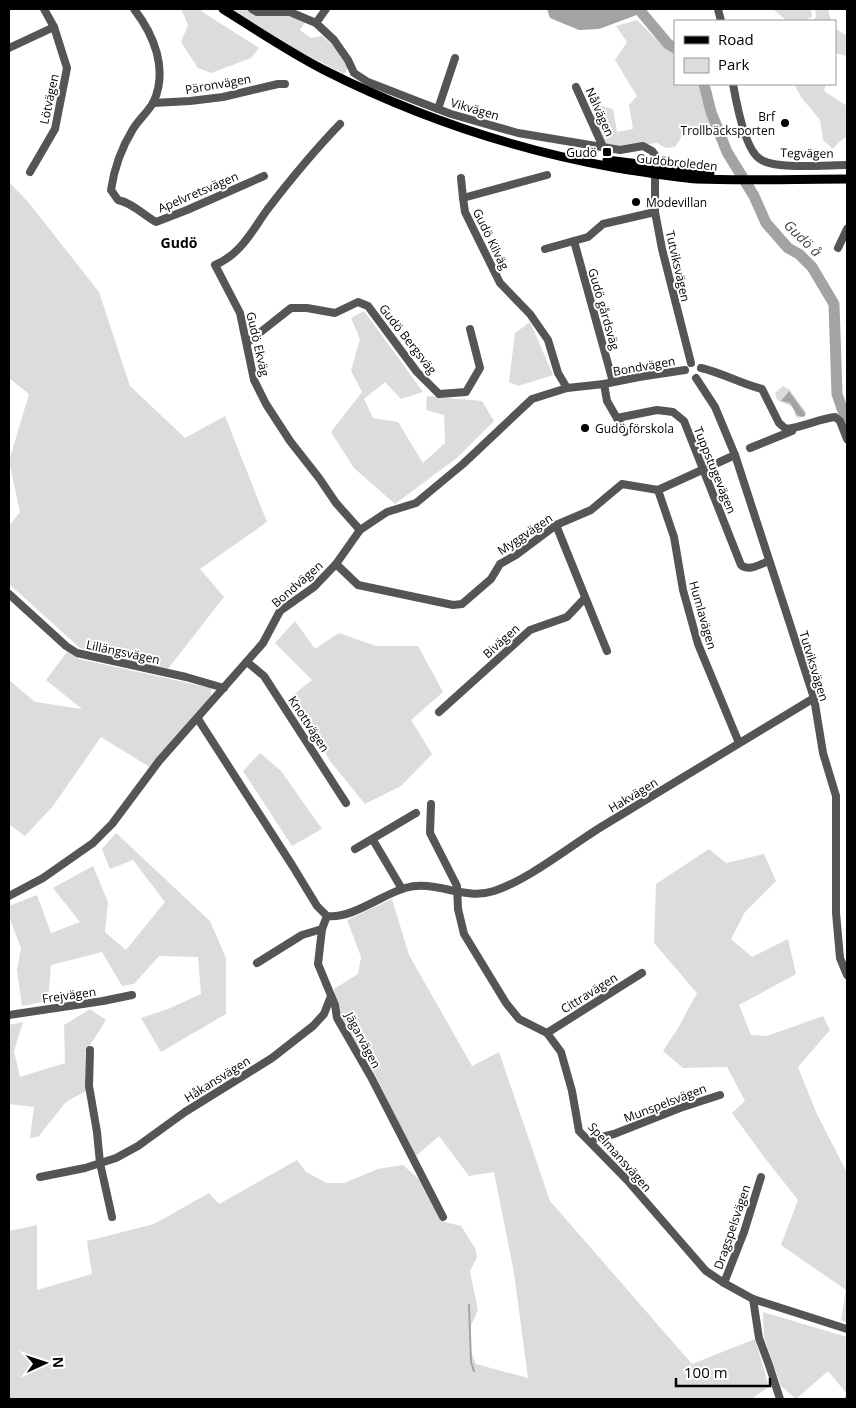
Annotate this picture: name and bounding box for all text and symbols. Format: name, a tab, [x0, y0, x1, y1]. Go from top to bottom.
legend	[674, 20, 836, 85]
text: Road	[718, 29, 754, 49]
text: Park	[718, 54, 749, 74]
street label: Päronvägen	[184, 70, 252, 98]
street label: Lötvägen	[35, 72, 63, 126]
street label: Nålvägen	[582, 85, 618, 139]
street label: Vikvägen	[449, 94, 501, 124]
place label: Brf Trollbäcksporten	[681, 108, 776, 139]
marker: Brf Trollbäcksporten	[779, 117, 791, 129]
place label: Gudö	[566, 144, 597, 161]
street label: Tegvägen	[780, 144, 834, 162]
marker: Gudö	[601, 146, 613, 158]
street label: Gudöbroleden	[636, 149, 718, 175]
street label: Apelvretsvägen	[155, 167, 241, 217]
place label: Modevillan	[646, 194, 707, 211]
marker: Modevillan	[630, 196, 642, 208]
street label: Gudö Kilväg	[469, 205, 513, 273]
water label: Gudö å	[780, 215, 826, 261]
street label: Tutviksvägen	[662, 229, 694, 303]
district label: Gudö	[161, 233, 198, 252]
street label: Gudö gårdsväg	[584, 266, 624, 352]
street label: Gudö Bergsväg	[375, 300, 441, 378]
street label: Gudö Ekväg	[242, 310, 274, 378]
street label: Bondvägen	[612, 352, 676, 380]
place label: Gudö förskola	[595, 420, 674, 437]
marker: Gudö förskola	[579, 422, 591, 434]
street label: Tuppstugevägen	[690, 424, 740, 516]
street label: Myggvägen	[494, 509, 556, 559]
street label: Bondvägen	[268, 557, 326, 611]
street label: Humlavägen	[685, 579, 721, 651]
street label: Bivägen	[479, 620, 523, 662]
street label: Tutviksvägen	[795, 629, 833, 703]
street label: Lillängsvägen	[85, 636, 161, 668]
street label: Knottvägen	[285, 693, 333, 755]
street label: Hakvägen	[605, 774, 661, 816]
street label: Cittravägen	[557, 969, 621, 1017]
street label: Frejvägen	[41, 983, 97, 1007]
street label: Jägarvägen	[341, 1008, 385, 1071]
street label: Håkansvägen	[181, 1052, 253, 1106]
street label: Munspelsvägen	[621, 1079, 709, 1127]
street label: Spelmansvägen	[584, 1119, 656, 1195]
street label: Dragspelsvägen	[710, 1182, 754, 1272]
north arrow	[20, 1338, 70, 1388]
text: N	[49, 1356, 68, 1368]
scale bar	[676, 1356, 770, 1388]
text: 100 m	[684, 1362, 728, 1382]

